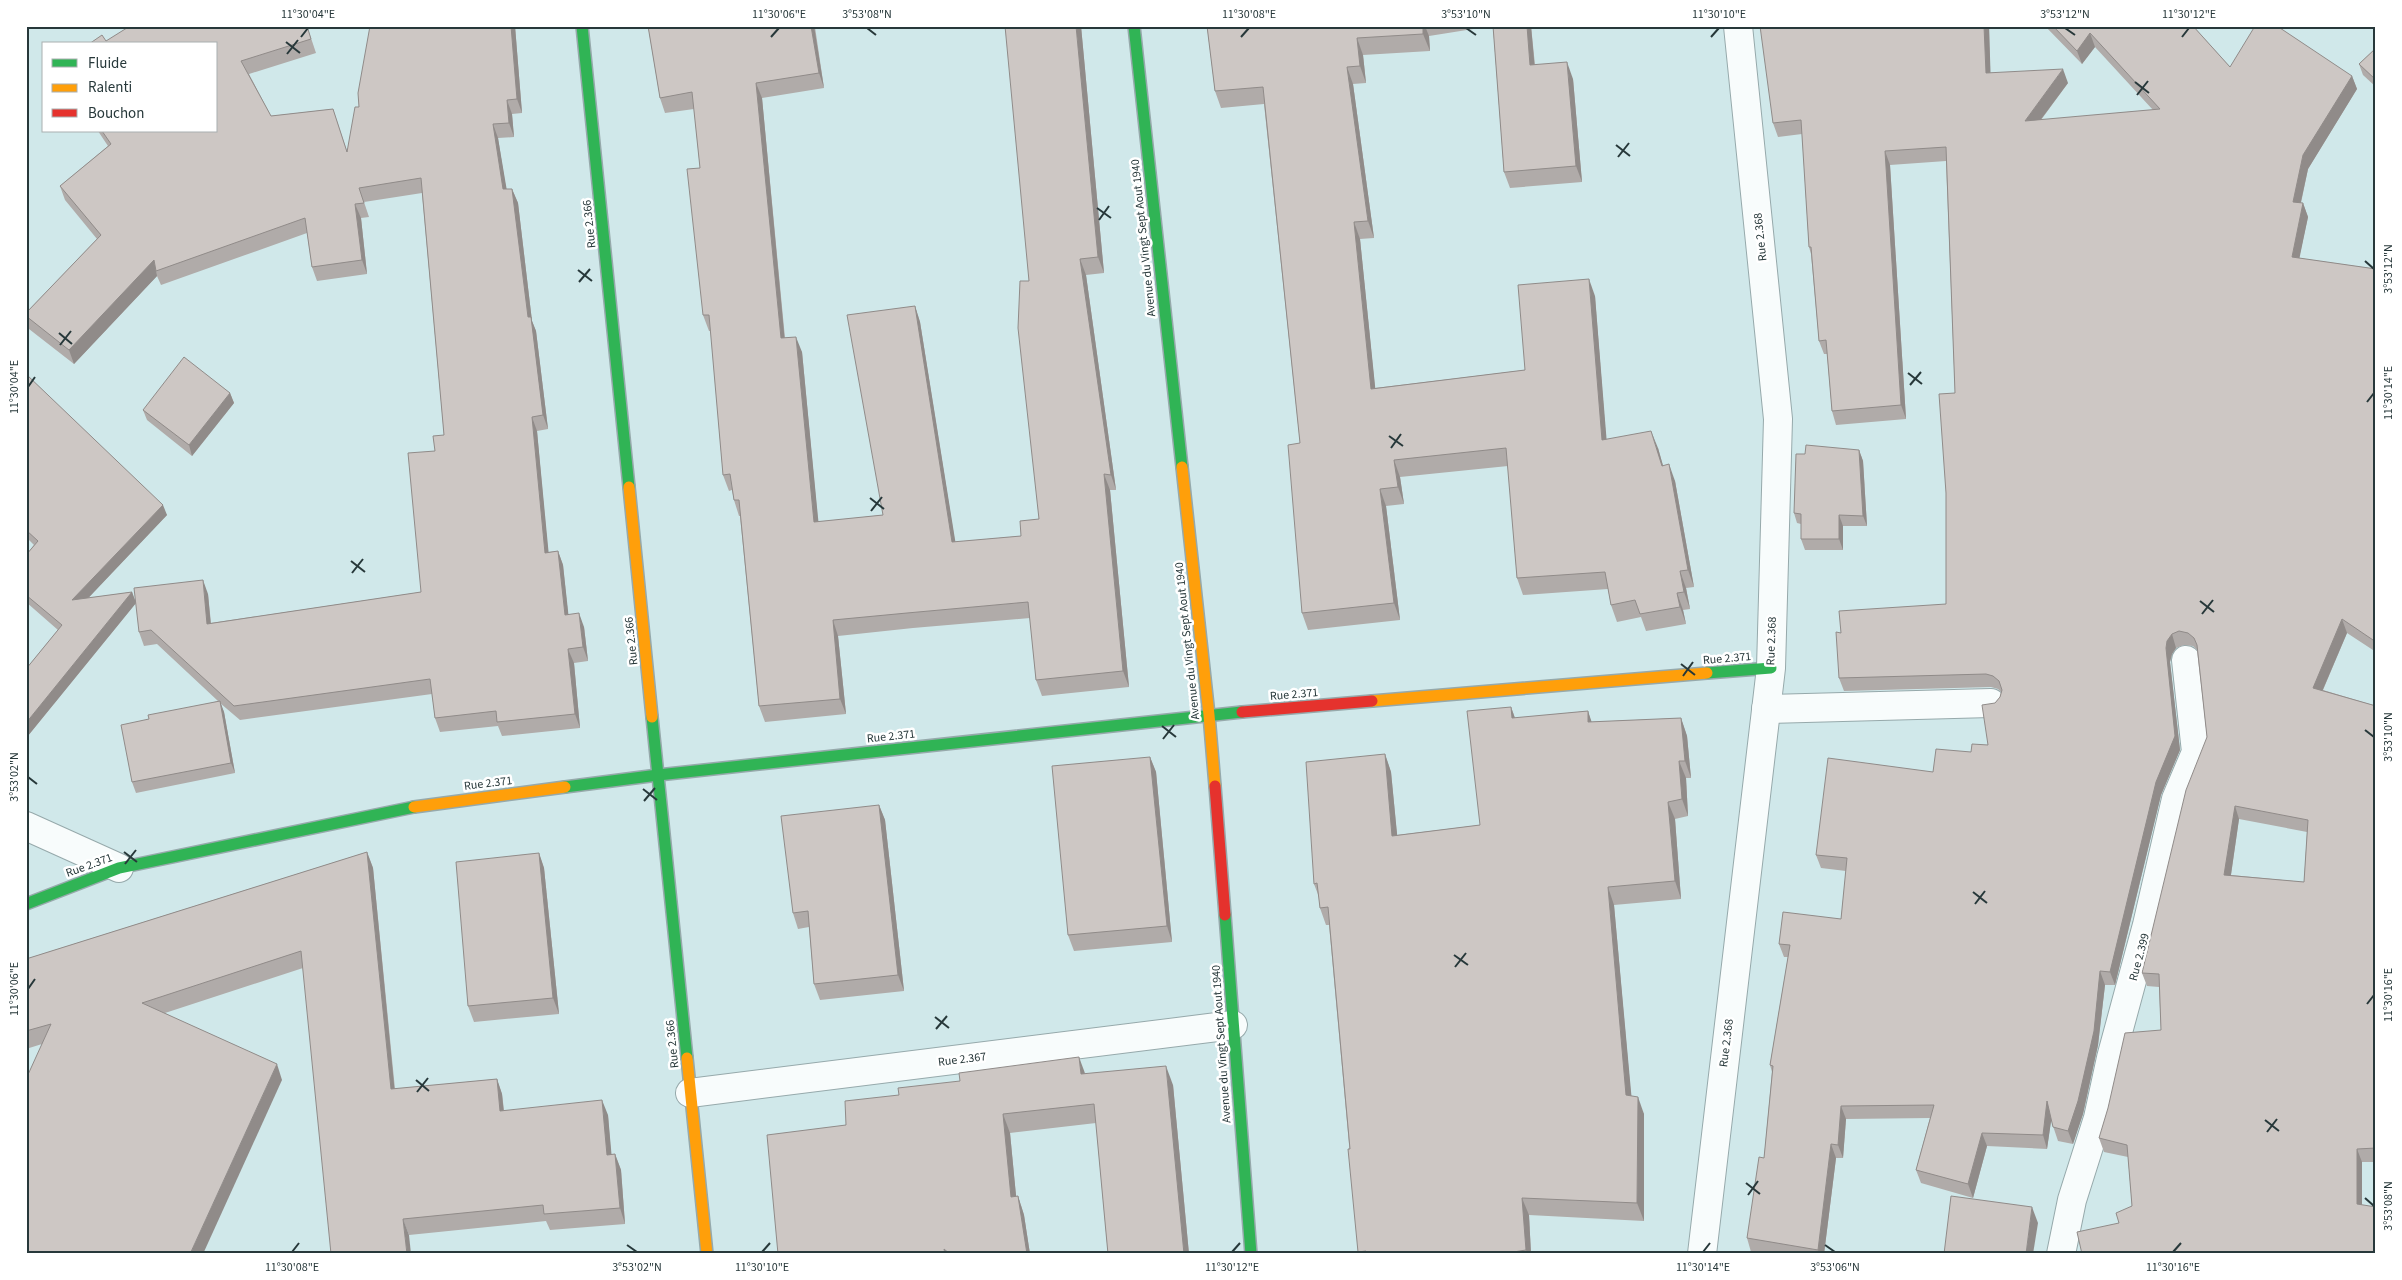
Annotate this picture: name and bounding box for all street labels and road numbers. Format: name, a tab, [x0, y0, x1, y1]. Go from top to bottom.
street label: Avenue du Vingt Sept Aout 1940	[1127, 158, 1160, 318]
street label: Rue 2.366	[579, 199, 600, 249]
street label: Rue 2.368	[1750, 212, 1771, 262]
street label: Avenue du Vingt Sept Aout 1940	[1171, 561, 1204, 721]
street label: Rue 2.366	[621, 616, 642, 666]
street label: Rue 2.368	[1762, 616, 1781, 666]
street label: Rue 2.371	[1702, 648, 1752, 669]
street label: Rue 2.371	[1269, 684, 1319, 705]
street label: Rue 2.371	[866, 726, 916, 747]
street label: Rue 2.371	[463, 772, 513, 795]
street label: Rue 2.371	[63, 849, 115, 882]
street label: Rue 2.399	[2125, 931, 2154, 983]
street label: Avenue du Vingt Sept Aout 1940	[1207, 964, 1235, 1124]
street label: Rue 2.368	[1715, 1018, 1738, 1068]
street label: Rue 2.366	[662, 1019, 683, 1069]
street label: Rue 2.367	[937, 1048, 987, 1071]

